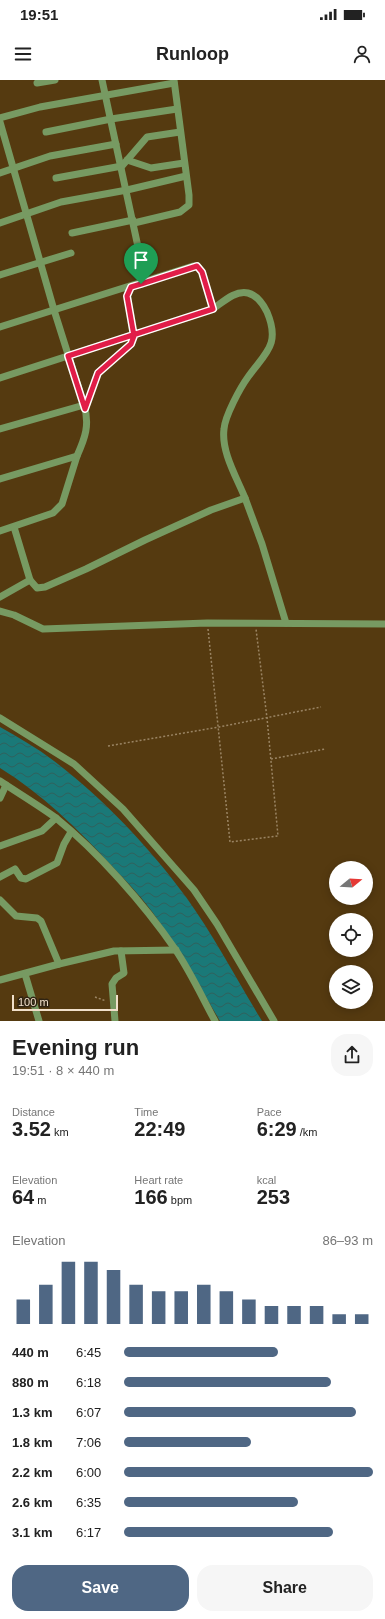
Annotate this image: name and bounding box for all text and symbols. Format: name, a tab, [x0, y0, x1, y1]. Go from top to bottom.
text: 19:51	[20, 6, 58, 23]
icon: menu	[12, 43, 34, 65]
icon: person	[351, 43, 373, 65]
text: Runloop	[156, 44, 229, 64]
pin	[124, 243, 158, 284]
icon: arrive	[130, 249, 152, 271]
north arrow	[329, 861, 373, 905]
map controls	[329, 861, 373, 1009]
button: locate	[329, 913, 373, 957]
button: layers	[329, 965, 373, 1009]
scale bar	[12, 993, 118, 1012]
text: 100 m	[18, 996, 49, 1008]
button: share	[331, 1034, 373, 1076]
text: Evening run	[12, 1035, 139, 1060]
text: 19:51 · 8 × 440 m	[12, 1063, 114, 1078]
text: Distance	[12, 1106, 55, 1118]
text: Time	[134, 1106, 158, 1118]
text: Pace	[257, 1106, 282, 1118]
text: 3.52	[12, 1118, 51, 1140]
text: 22:49	[134, 1118, 185, 1140]
text: 6:29	[257, 1118, 297, 1140]
text: km	[51, 1126, 69, 1138]
text: /km	[297, 1126, 317, 1138]
text: Elevation	[12, 1174, 57, 1186]
text: Heart rate	[134, 1174, 183, 1186]
text: kcal	[257, 1174, 276, 1186]
text: 64	[12, 1186, 34, 1208]
text: 166	[134, 1186, 168, 1208]
text: 253	[257, 1186, 290, 1208]
text: m	[34, 1194, 46, 1206]
text: bpm	[168, 1194, 192, 1206]
text: Elevation	[12, 1233, 65, 1248]
text: 86–93 m	[322, 1233, 373, 1248]
text: 440 m	[12, 1345, 49, 1360]
text: 6:45	[76, 1345, 101, 1360]
text: 880 m	[12, 1375, 49, 1390]
text: 6:18	[76, 1375, 101, 1390]
text: 1.3 km	[12, 1405, 52, 1420]
text: 6:07	[76, 1405, 101, 1420]
text: 1.8 km	[12, 1435, 52, 1450]
text: 7:06	[76, 1435, 101, 1450]
text: 2.2 km	[12, 1465, 52, 1480]
text: 6:00	[76, 1465, 101, 1480]
text: 2.6 km	[12, 1495, 52, 1510]
text: 6:35	[76, 1495, 101, 1510]
text: 3.1 km	[12, 1525, 52, 1540]
text: 6:17	[76, 1525, 101, 1540]
button: Save	[12, 1565, 189, 1611]
button: Share	[197, 1565, 373, 1611]

